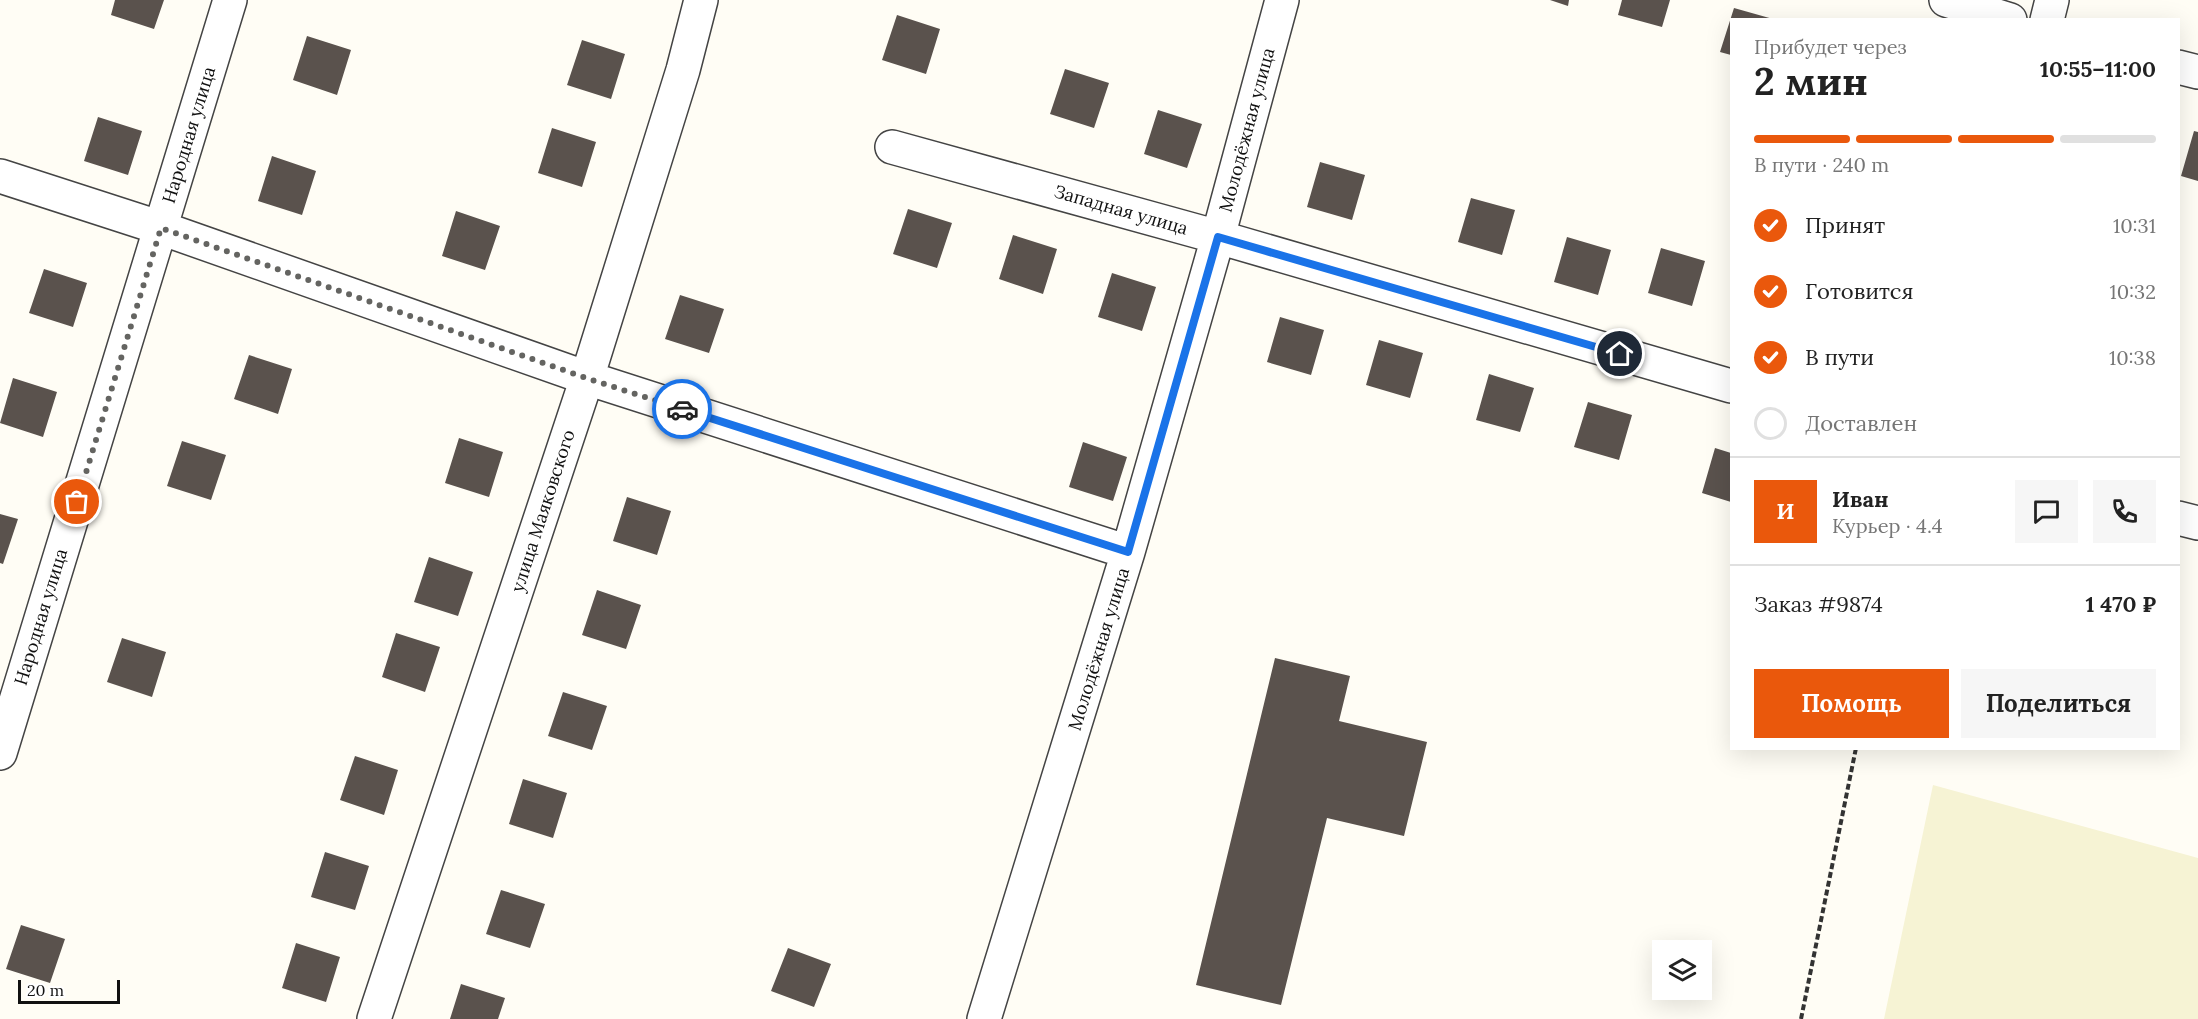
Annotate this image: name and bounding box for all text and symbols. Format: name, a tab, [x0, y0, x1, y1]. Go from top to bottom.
text: Прибудет через	[1754, 34, 1907, 59]
street label: Молодёжная улица	[1213, 45, 1280, 215]
text: 10:55–11:00	[2040, 55, 2156, 83]
text: 2 мин	[1754, 56, 1868, 106]
street label: Народная улица	[157, 64, 220, 206]
text: В пути · 240 m	[1754, 152, 1889, 177]
street label: Западная улица	[1052, 179, 1191, 240]
icon: check	[1754, 209, 1787, 242]
text: Принят	[1805, 211, 1885, 239]
text: 10:31	[2113, 213, 2156, 238]
icon: check	[1754, 275, 1787, 308]
text: Готовится	[1805, 277, 1914, 305]
text: 10:32	[2109, 279, 2156, 304]
pin	[1594, 328, 1645, 379]
icon: home	[1603, 337, 1636, 370]
icon: check	[1754, 341, 1787, 374]
text: В пути	[1805, 343, 1874, 371]
text: 10:38	[2109, 345, 2156, 370]
courier	[652, 379, 712, 439]
icon: car	[666, 393, 699, 426]
text: Доставлен	[1805, 409, 1917, 437]
street label: улица Маяковского	[505, 427, 580, 595]
pin	[51, 476, 102, 527]
button: chat	[2015, 480, 2078, 543]
button: phone	[2093, 480, 2156, 543]
icon: bag	[60, 485, 93, 518]
text: Иван	[1832, 485, 1889, 513]
text: И	[1776, 497, 1795, 525]
text: Курьер · 4.4	[1832, 513, 1943, 538]
street label: Народная улица	[9, 546, 72, 688]
street label: Молодёжная улица	[1063, 565, 1134, 733]
text: Заказ #9874	[1754, 590, 1883, 618]
text: 1 470 ₽	[2086, 590, 2156, 618]
button: Помощь	[1754, 669, 1949, 738]
button: Поделиться	[1961, 669, 2156, 738]
map controls	[1652, 940, 1712, 1000]
button: layers	[1652, 940, 1712, 1000]
scale bar	[18, 977, 120, 1004]
text: 20 m	[27, 980, 64, 1000]

